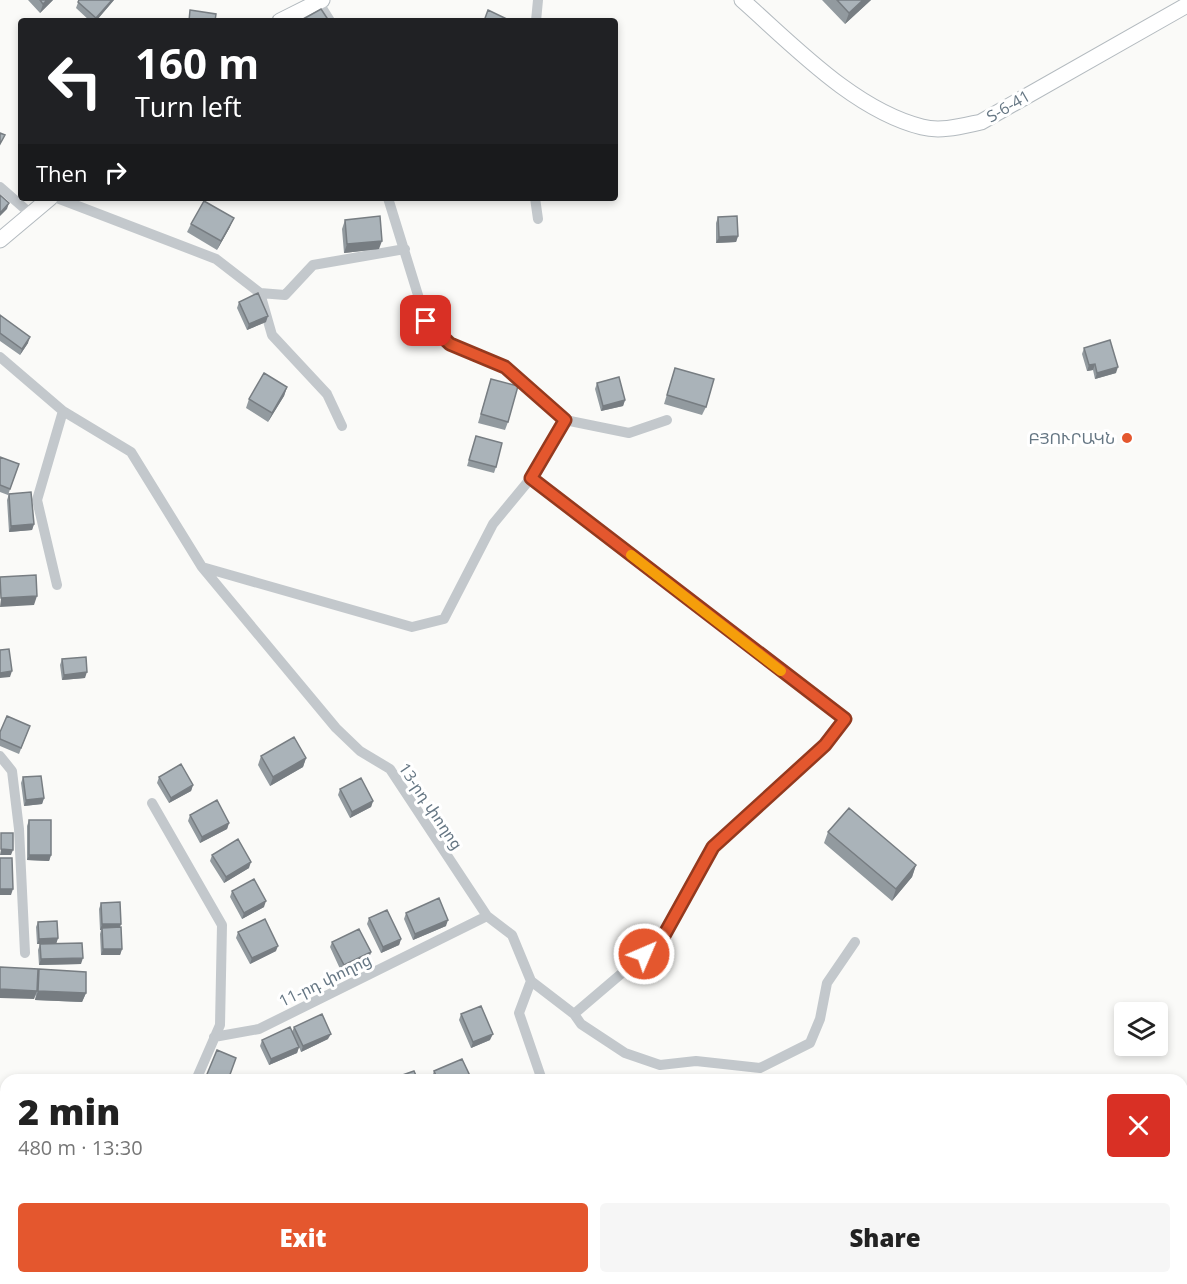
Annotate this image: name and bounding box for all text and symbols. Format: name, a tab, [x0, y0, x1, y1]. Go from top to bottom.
text: 160 m	[135, 34, 259, 91]
icon: left	[36, 42, 114, 120]
street label: Տ-6-41	[982, 85, 1034, 127]
text: Turn left	[135, 88, 242, 125]
icon: right	[99, 156, 132, 189]
text: Then	[36, 158, 87, 188]
pin	[400, 295, 451, 346]
icon: arrive	[409, 304, 442, 337]
place label: ԲՅՈՒՐԱԿՆ	[1029, 427, 1115, 449]
marker: ԲՅՈՒՐԱԿՆ	[1120, 431, 1134, 445]
street label: 13-րդ փողոց	[394, 758, 468, 854]
position arrow	[612, 922, 676, 986]
street label: 11-րդ փողոց	[275, 948, 375, 1012]
map controls	[1114, 1002, 1168, 1056]
button: layers	[1114, 1002, 1168, 1056]
text: 2 min	[18, 1087, 120, 1136]
button: close	[1107, 1094, 1170, 1157]
text: 480 m · 13:30	[18, 1134, 143, 1161]
button: Exit	[18, 1203, 588, 1272]
button: Share	[600, 1203, 1170, 1272]

